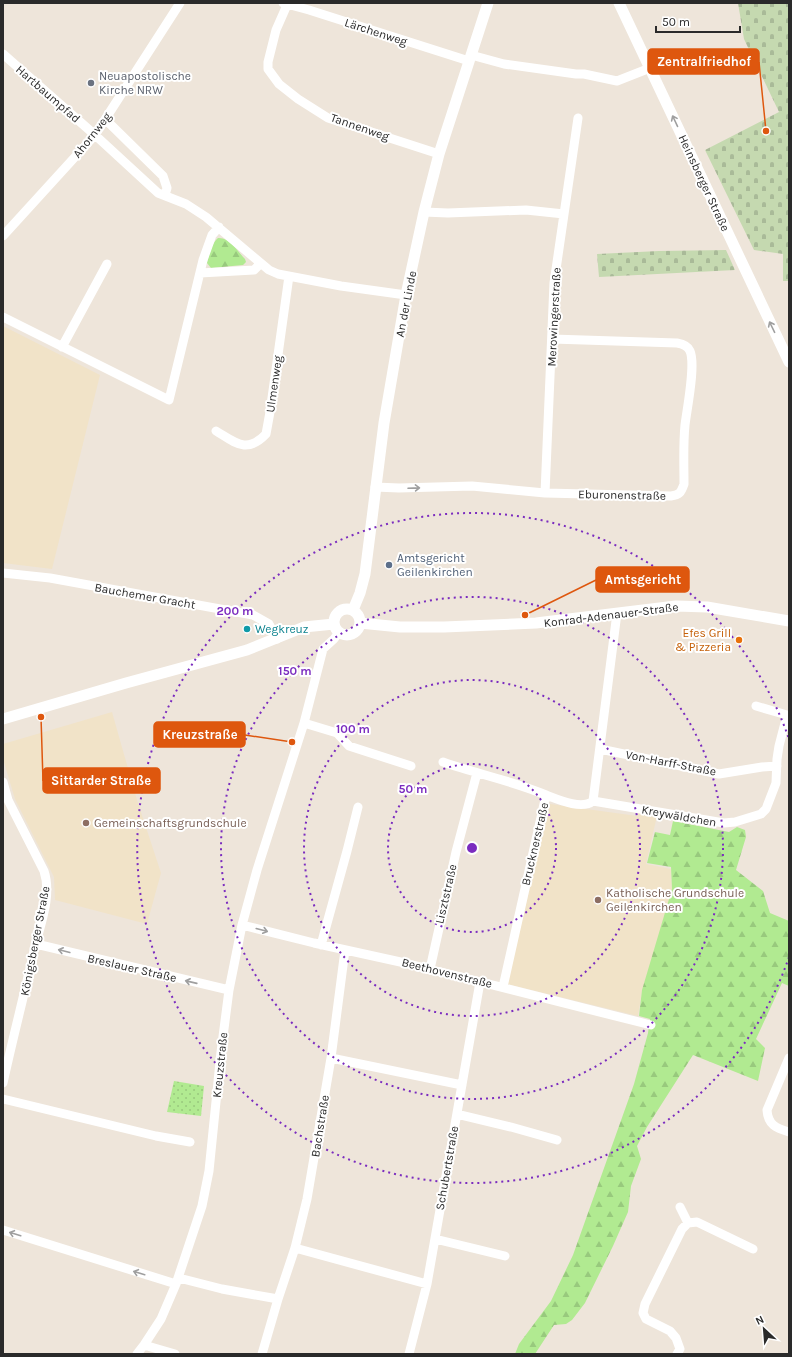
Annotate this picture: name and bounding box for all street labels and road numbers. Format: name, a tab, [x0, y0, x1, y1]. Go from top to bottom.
street label: Lärchenweg	[343, 15, 409, 49]
street label: Hartbaumpfad	[13, 62, 83, 126]
street label: Ahornweg	[70, 109, 114, 161]
street label: Tannenweg	[329, 110, 391, 144]
street label: Heinsberger Straße	[675, 132, 733, 234]
street label: Merowingerstraße	[544, 267, 564, 367]
street label: An der Linde	[393, 270, 419, 338]
street label: Ulmenweg	[263, 354, 285, 413]
street label: Eburonenstraße	[578, 487, 666, 503]
street label: Bauchemer Gracht	[93, 580, 197, 612]
street label: Konrad-Adenauer-Straße	[543, 600, 679, 630]
street label: Von-Harff-Straße	[625, 747, 717, 779]
street label: Brucknerstraße	[519, 801, 551, 887]
street label: Kreywäldchen	[640, 803, 718, 829]
street label: Lisztstraße	[432, 863, 460, 925]
street label: Königsberger Straße	[17, 885, 53, 997]
street label: Breslauer Straße	[86, 951, 178, 985]
street label: Beethovenstraße	[400, 955, 494, 991]
street label: Kreuzstraße	[210, 1031, 230, 1099]
street label: Bachstraße	[308, 1094, 332, 1158]
street label: Schubertstraße	[433, 1125, 461, 1211]

